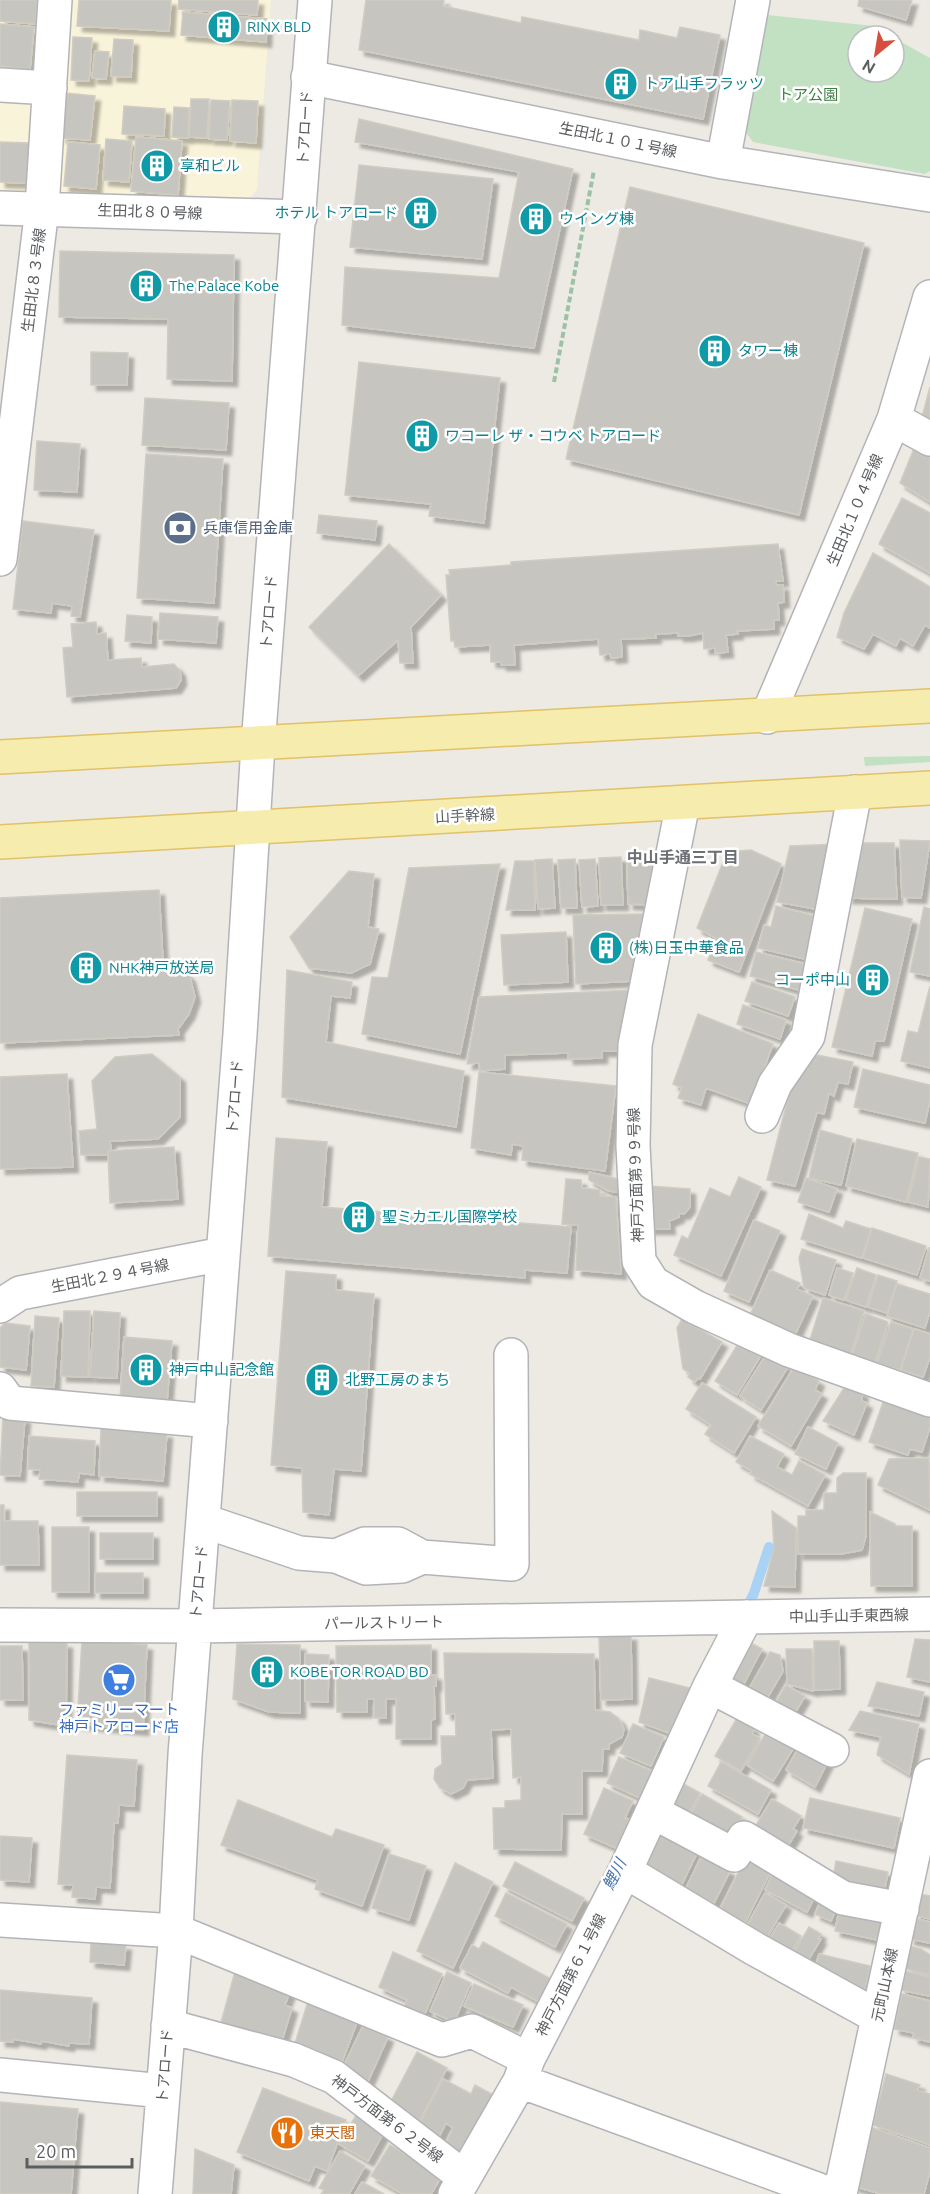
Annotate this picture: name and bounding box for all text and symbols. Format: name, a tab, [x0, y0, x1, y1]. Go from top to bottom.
building icon: RINX BLD	[206, 9, 242, 45]
place label: RINX BLD	[247, 18, 311, 35]
north arrow	[846, 24, 906, 84]
text: N	[859, 56, 878, 78]
building icon: トア山手フラッツ	[603, 66, 639, 102]
place label: トア山手フラッツ	[644, 75, 764, 92]
park label: トア公園	[778, 86, 838, 103]
street label: トアロード	[294, 90, 315, 166]
street label: 生田北１０１号線	[558, 119, 679, 160]
building icon: 享和ビル	[139, 148, 175, 184]
place label: 享和ビル	[180, 157, 240, 174]
building icon: ホテル トアロード	[403, 195, 439, 231]
street label: 生田北８０号線	[97, 201, 203, 222]
building icon: ウイング棟	[518, 201, 554, 237]
place label: ホテル トアロード	[275, 204, 398, 221]
place label: ウイング棟	[559, 210, 634, 227]
street label: 生田北８３号線	[19, 227, 48, 333]
building icon: The Palace Kobe	[128, 268, 164, 304]
place label: The Palace Kobe	[169, 277, 279, 294]
building icon: タワー棟	[697, 333, 733, 369]
place label: タワー棟	[738, 342, 798, 359]
building icon: ワコーレ ザ・コウベ トアロード	[404, 418, 440, 454]
place label: ワコーレ ザ・コウベ トアロード	[445, 427, 661, 444]
street label: 生田北１０４号線	[823, 451, 886, 568]
bank icon: 兵庫信用金庫	[162, 510, 198, 546]
place label: 兵庫信用金庫	[203, 519, 293, 536]
street label: トアロード	[257, 574, 280, 650]
street label: 山手幹線	[435, 805, 495, 826]
district label: 中山手通三丁目	[627, 848, 739, 866]
building icon: (株)日玉中華食品	[588, 930, 624, 966]
place label: (株)日玉中華食品	[629, 939, 743, 956]
building icon: NHK神戸放送局	[68, 950, 104, 986]
place label: NHK神戸放送局	[109, 959, 214, 976]
building icon: コーポ中山	[855, 962, 891, 998]
place label: コーポ中山	[775, 971, 850, 988]
street label: トアロード	[223, 1059, 246, 1135]
street label: 神戸方面第９９号線	[625, 1107, 646, 1243]
building icon: 聖ミカエル国際学校	[341, 1199, 377, 1235]
place label: 聖ミカエル国際学校	[382, 1208, 517, 1225]
street label: 生田北２９４号線	[49, 1256, 170, 1295]
building icon: 神戸中山記念館	[128, 1352, 164, 1388]
place label: 神戸中山記念館	[169, 1361, 274, 1378]
building icon: 北野工房のまち	[304, 1362, 340, 1398]
place label: 北野工房のまち	[345, 1371, 450, 1388]
street label: トアロード	[187, 1544, 210, 1620]
street label: 中山手山手東西線	[789, 1606, 909, 1625]
street label: パールストリート	[324, 1613, 444, 1632]
building icon: KOBE TOR ROAD BD	[249, 1654, 285, 1690]
supermarket icon: ファミリーマート 神戸トアロード店	[101, 1662, 137, 1698]
place label: KOBE TOR ROAD BD	[290, 1663, 429, 1680]
place label: ファミリーマート 神戸トアロード店	[59, 1701, 179, 1735]
water label: 鯉川	[599, 1854, 630, 1892]
street label: 神戸方面第６１号線	[532, 1911, 609, 2039]
street label: 元町山本線	[868, 1946, 901, 2023]
street label: トアロード	[153, 2028, 176, 2104]
street label: 神戸方面第６２号線	[328, 2071, 446, 2166]
restaurant icon: 東天閣	[269, 2115, 305, 2151]
place label: 東天閣	[310, 2124, 355, 2141]
scale bar	[27, 2131, 132, 2169]
text: 20 m	[36, 2141, 76, 2161]

